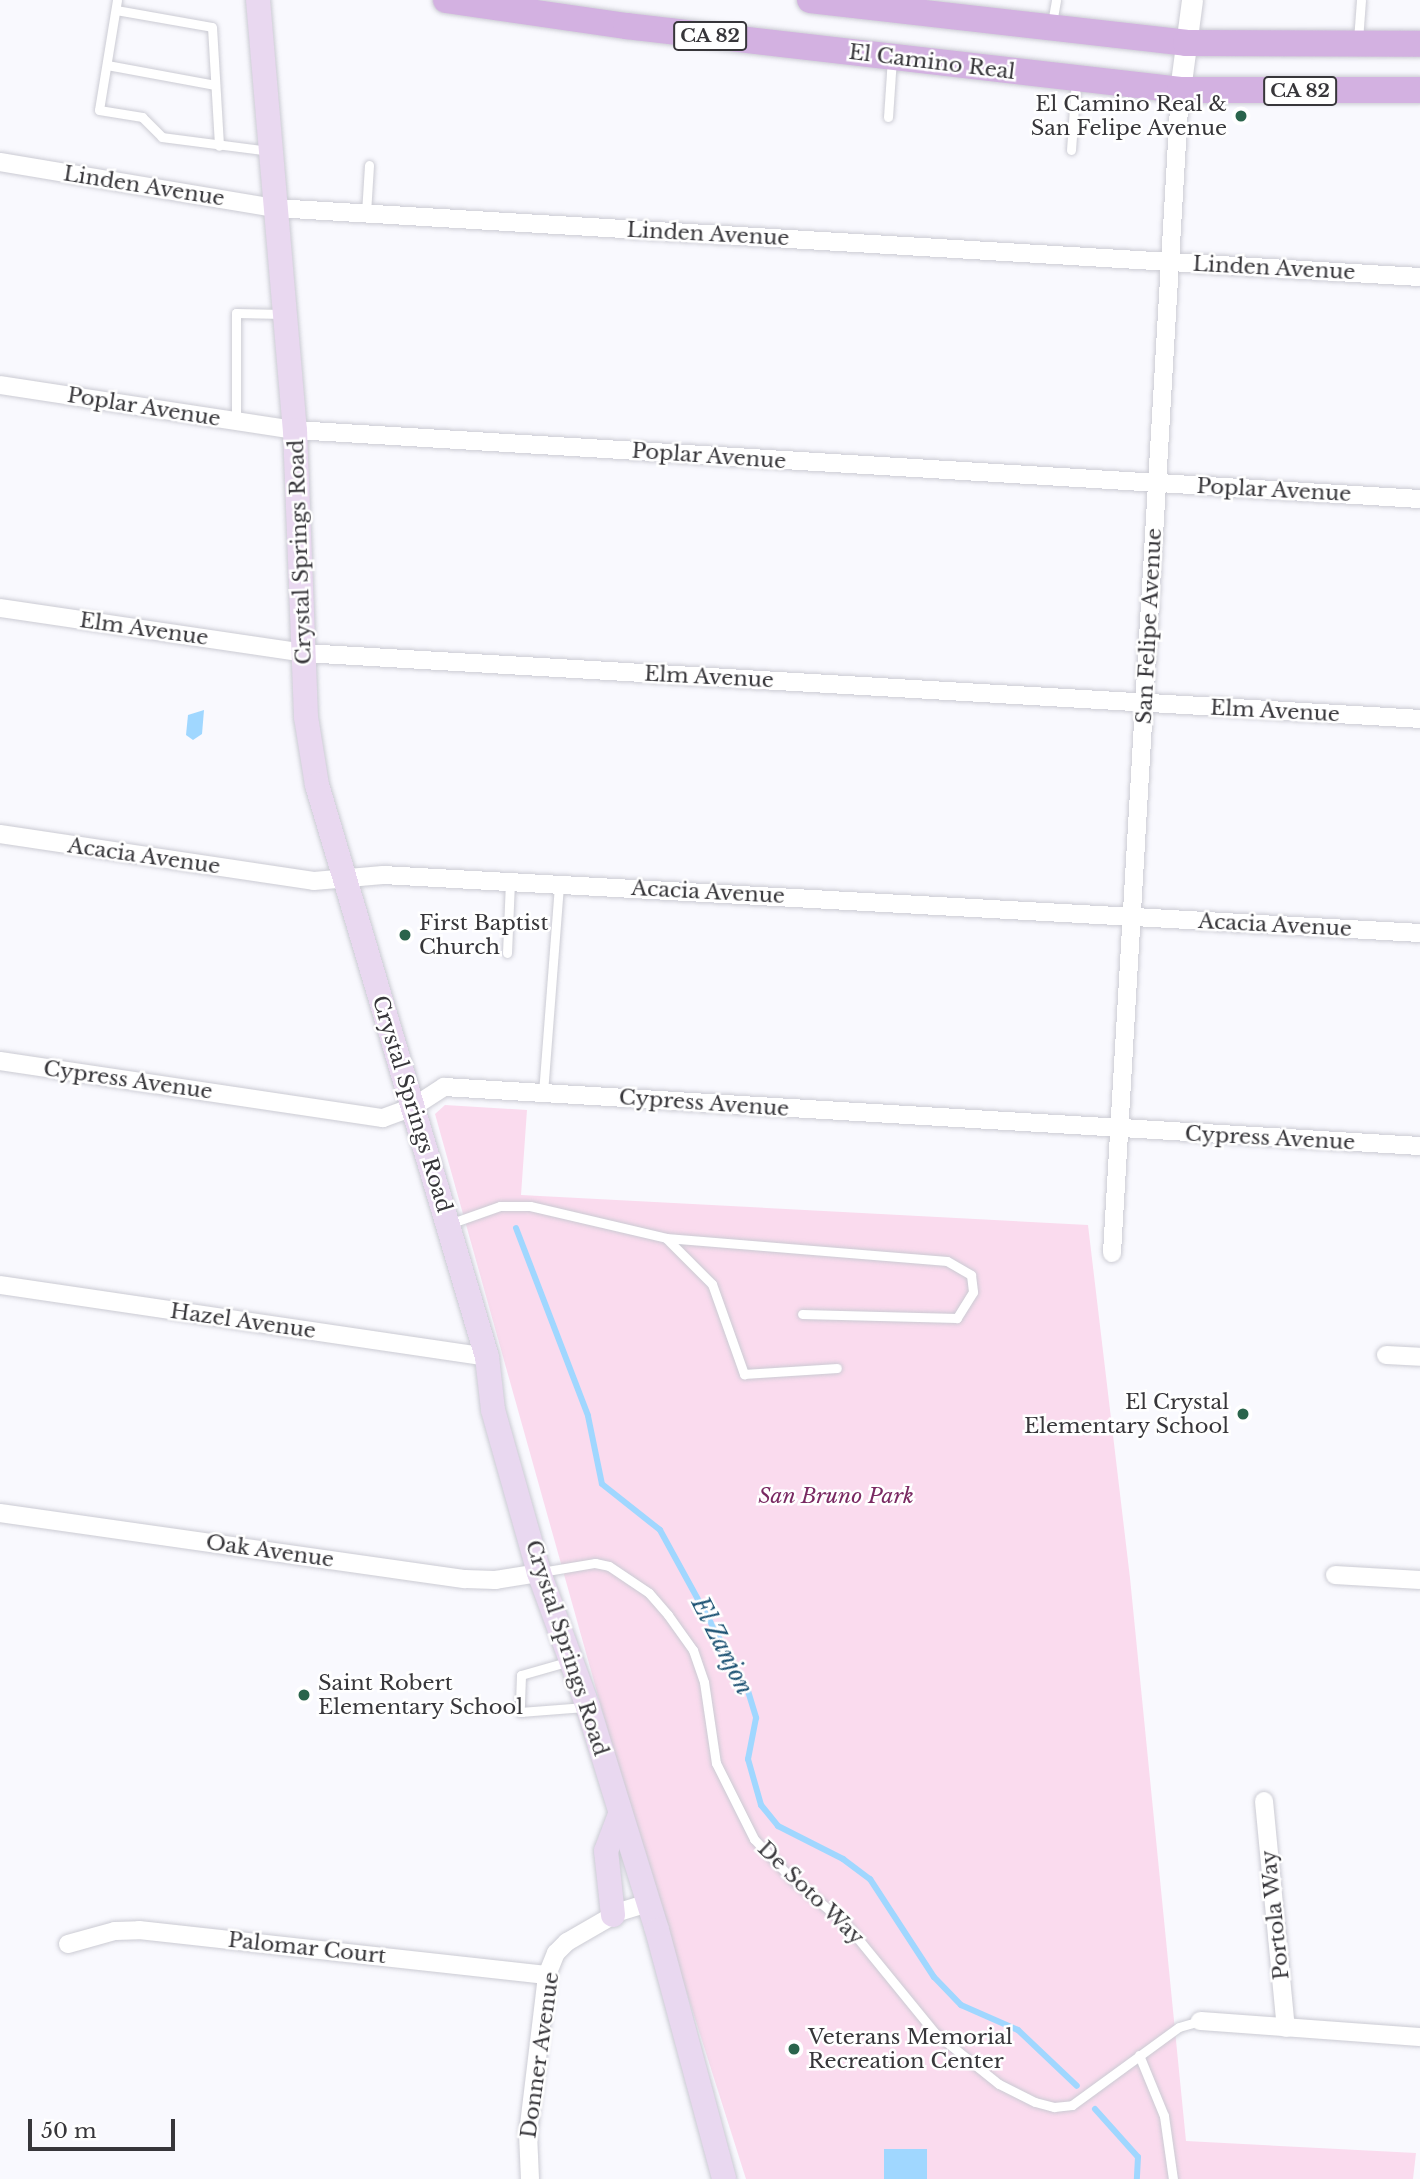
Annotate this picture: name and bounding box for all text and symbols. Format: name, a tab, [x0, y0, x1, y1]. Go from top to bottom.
road number: CA 82	[672, 20, 748, 52]
street label: El Camino Real	[847, 39, 1017, 85]
road number: CA 82	[1262, 76, 1338, 106]
place label: El Camino Real & San Felipe Avenue	[1030, 91, 1227, 141]
marker: El Camino Real & San Felipe Avenue	[1233, 108, 1249, 124]
street label: Linden Avenue	[61, 161, 227, 211]
street label: Linden Avenue	[626, 217, 790, 251]
street label: Linden Avenue	[1192, 251, 1356, 285]
street label: Poplar Avenue	[65, 382, 223, 432]
street label: Poplar Avenue	[630, 438, 788, 474]
street label: Crystal Springs Road	[283, 439, 317, 665]
street label: Poplar Avenue	[1195, 473, 1353, 507]
street label: San Felipe Avenue	[1131, 527, 1167, 725]
street label: Elm Avenue	[78, 607, 210, 651]
street label: Elm Avenue	[643, 661, 775, 693]
street label: Elm Avenue	[1209, 695, 1341, 727]
street label: Acacia Avenue	[66, 833, 222, 879]
street label: Acacia Avenue	[630, 875, 786, 909]
street label: Acacia Avenue	[1197, 908, 1353, 942]
place label: First Baptist Church	[419, 910, 548, 960]
marker: First Baptist Church	[397, 927, 413, 943]
street label: Crystal Springs Road	[367, 993, 457, 1215]
street label: Cypress Avenue	[41, 1056, 215, 1104]
street label: Cypress Avenue	[618, 1084, 790, 1122]
street label: Cypress Avenue	[1184, 1121, 1356, 1155]
street label: Hazel Avenue	[168, 1298, 318, 1344]
place label: El Crystal Elementary School	[1023, 1389, 1229, 1439]
marker: El Crystal Elementary School	[1235, 1406, 1251, 1422]
park label: San Bruno Park	[758, 1483, 914, 1509]
street label: Oak Avenue	[204, 1529, 336, 1573]
street label: Crystal Springs Road	[520, 1537, 614, 1759]
water label: El Zanjon	[685, 1592, 759, 1700]
place label: Saint Robert Elementary School	[318, 1670, 524, 1720]
marker: Saint Robert Elementary School	[296, 1687, 312, 1703]
street label: De Soto Way	[752, 1836, 870, 1950]
street label: Portola Way	[1256, 1848, 1294, 1982]
street label: Palomar Court	[227, 1927, 387, 1969]
street label: Donner Avenue	[516, 1969, 564, 2141]
place label: Veterans Memorial Recreation Center	[808, 2024, 1013, 2074]
marker: Veterans Memorial Recreation Center	[786, 2041, 802, 2057]
scale bar	[32, 2106, 178, 2150]
text: 50 m	[41, 2118, 96, 2144]

